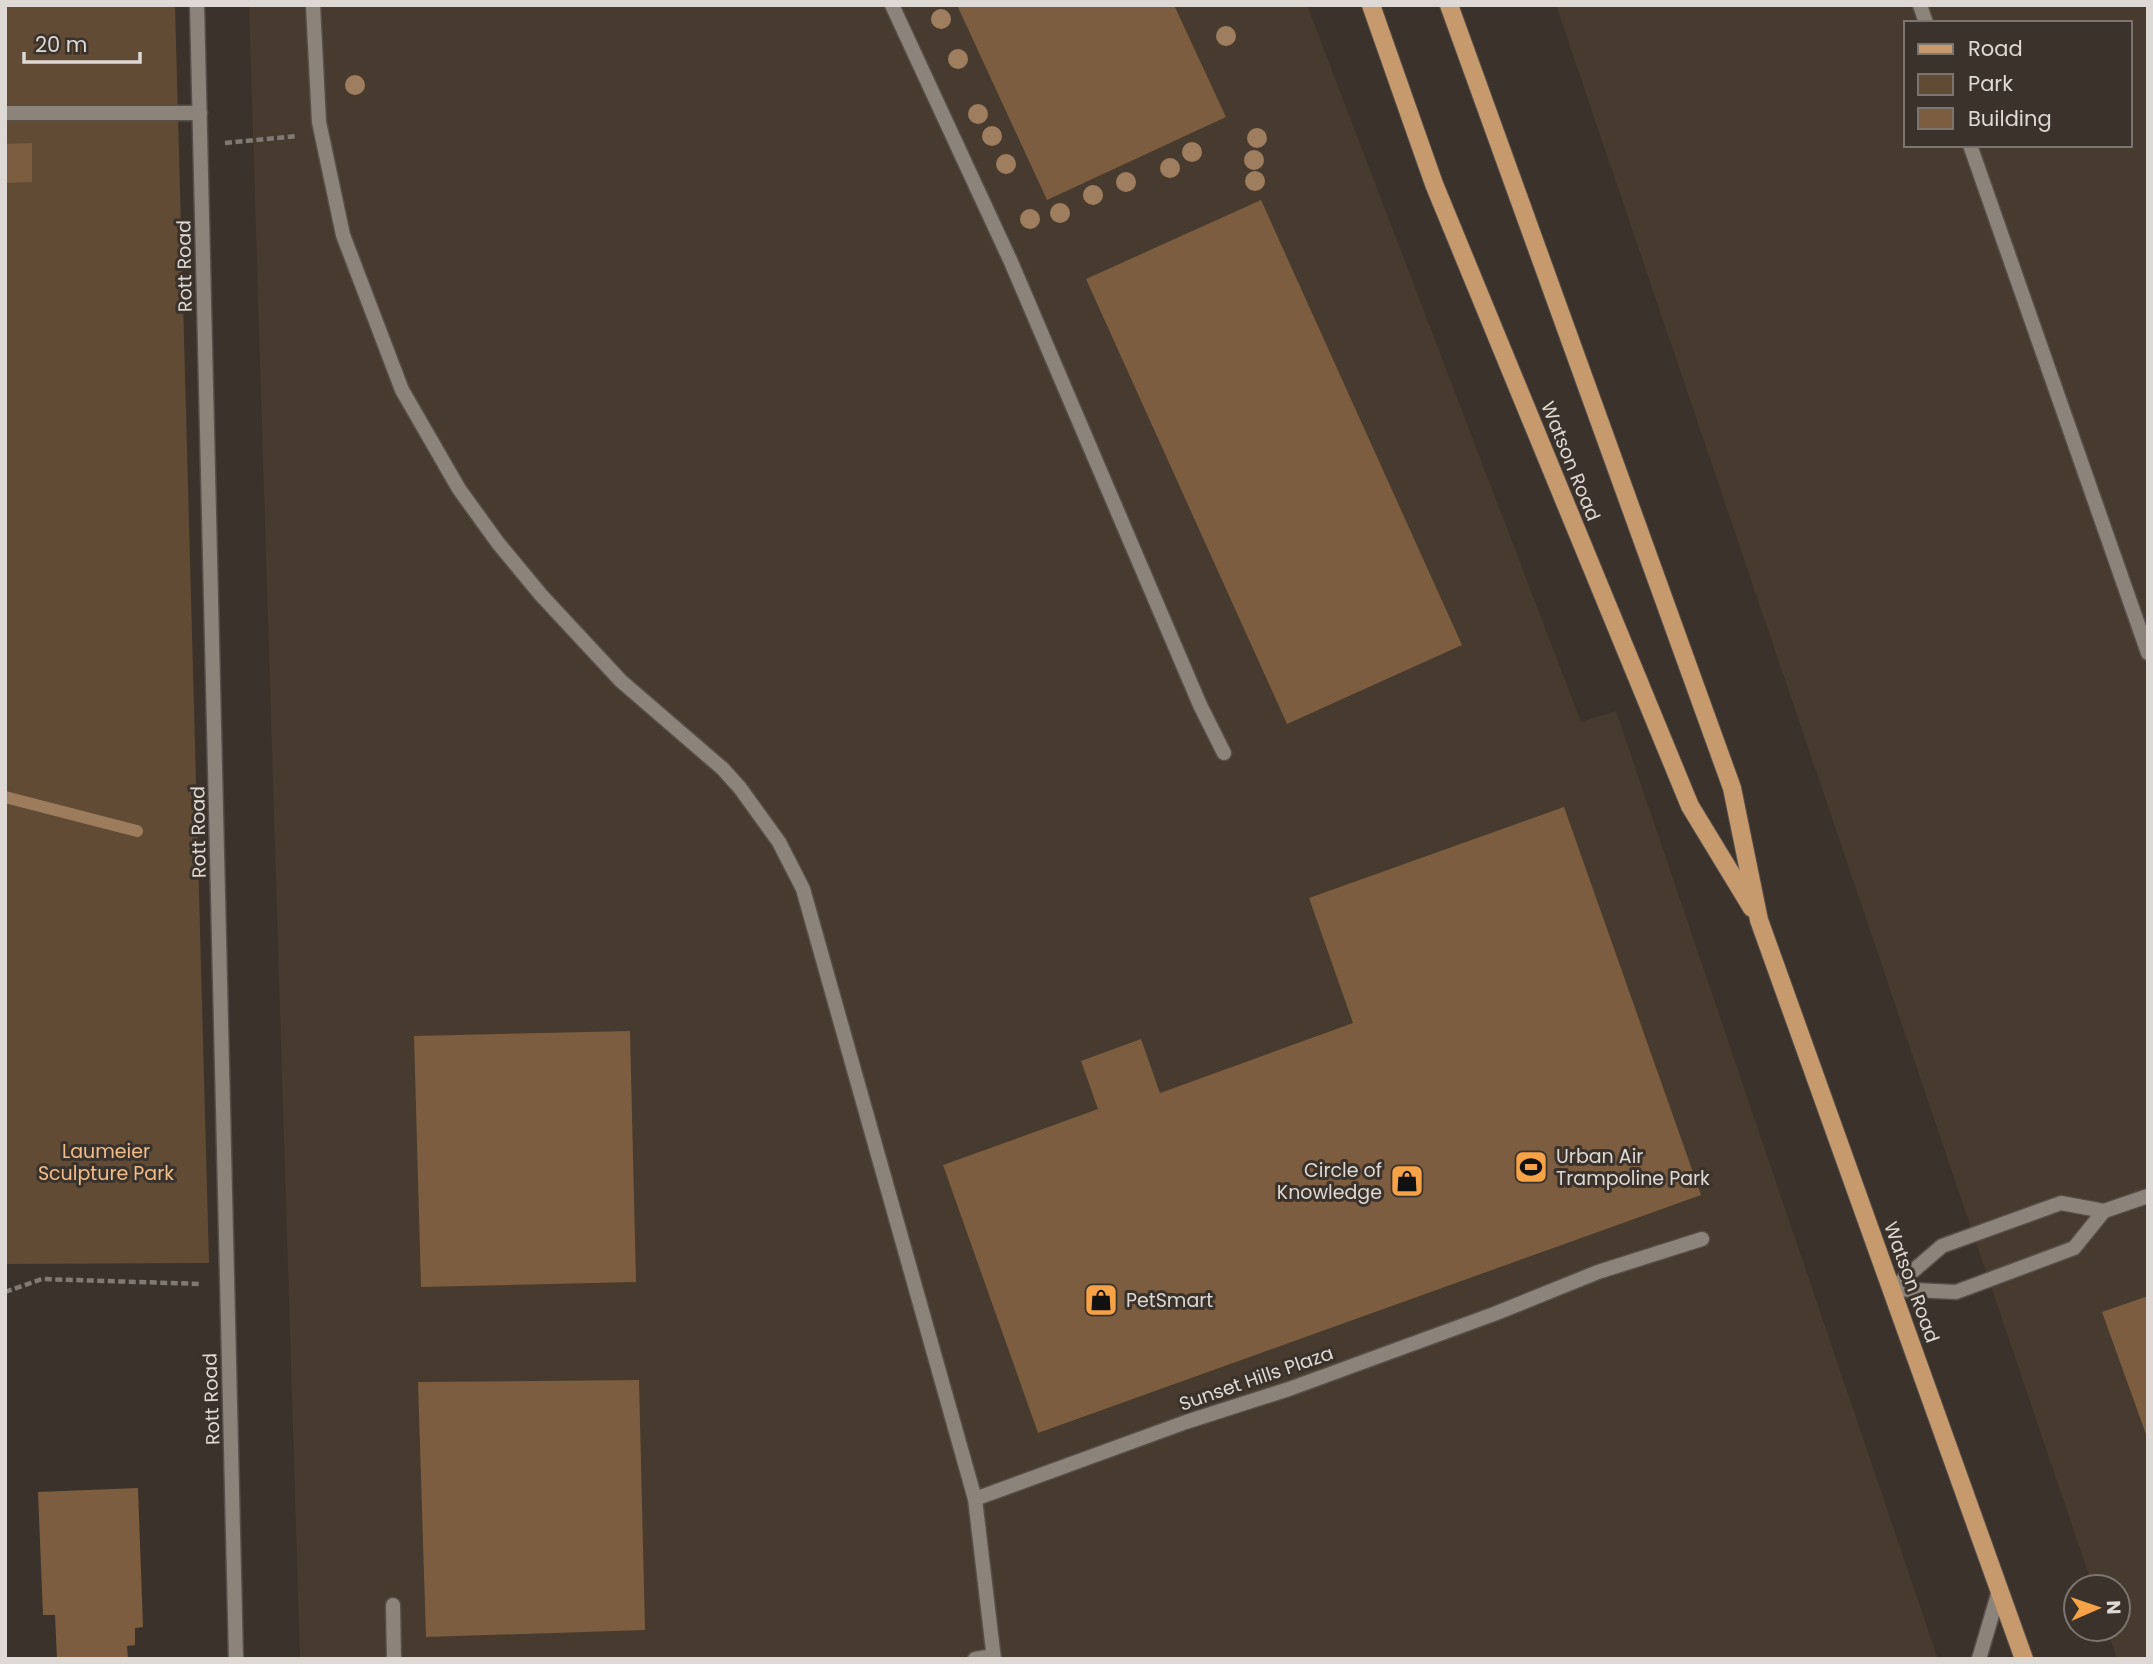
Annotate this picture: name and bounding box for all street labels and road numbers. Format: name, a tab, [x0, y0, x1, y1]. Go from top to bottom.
street label: Rott Road	[170, 220, 199, 312]
street label: Watson Road	[1534, 397, 1607, 525]
street label: Rott Road	[184, 786, 213, 878]
street label: Watson Road	[1877, 1218, 1946, 1346]
street label: Sunset Hills Plaza	[1175, 1339, 1337, 1418]
street label: Rott Road	[196, 1353, 227, 1445]

